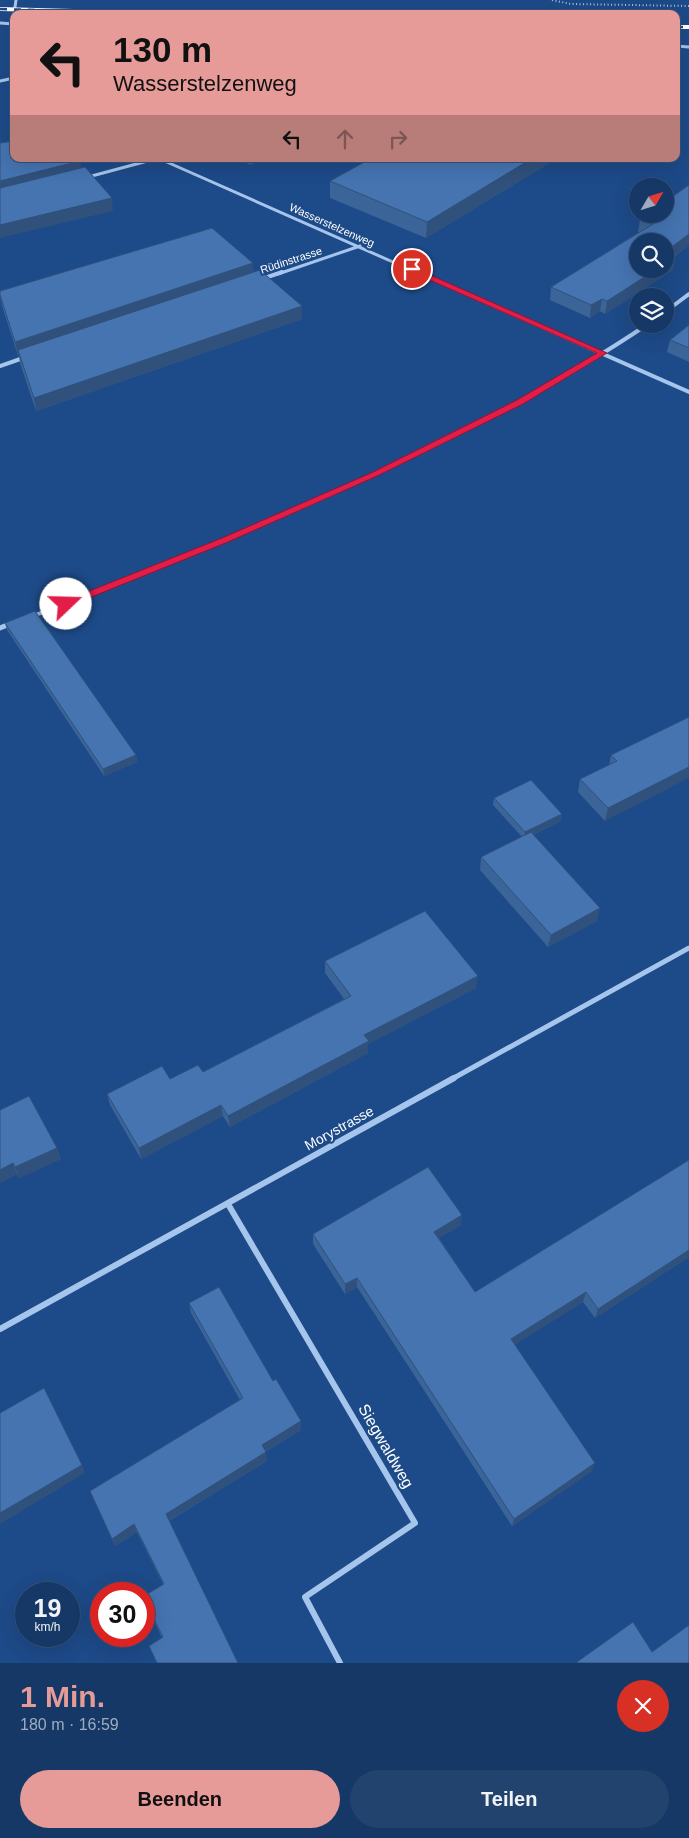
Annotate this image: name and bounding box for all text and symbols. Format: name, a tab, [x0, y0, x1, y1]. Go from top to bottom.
icon: left	[30, 30, 95, 95]
text: 130 m	[113, 30, 212, 69]
text: Wasserstelzenweg	[113, 71, 297, 96]
icon: left	[278, 125, 306, 153]
icon: ahead	[331, 125, 359, 153]
icon: right	[384, 125, 412, 153]
north arrow	[629, 178, 674, 222]
map controls	[629, 178, 674, 333]
street label: Wasserstelzenweg	[288, 201, 376, 249]
button: search	[629, 233, 674, 278]
street label: Rüdinstrasse	[259, 244, 323, 276]
pin	[391, 248, 433, 290]
icon: arrive	[398, 255, 426, 283]
button: layers	[629, 288, 674, 333]
position arrow	[39, 577, 91, 629]
street label: Morystrasse	[302, 1102, 376, 1153]
street label: Siegwaldweg	[355, 1401, 417, 1491]
speed limit sign: 30	[90, 1582, 155, 1647]
text: 19	[34, 1594, 61, 1622]
text: km/h	[34, 1620, 61, 1634]
text: 1 Min.	[20, 1680, 105, 1713]
button: close	[617, 1680, 669, 1732]
text: 180 m · 16:59	[20, 1716, 119, 1733]
button: Beenden	[20, 1770, 340, 1828]
button: Teilen	[350, 1770, 669, 1828]

